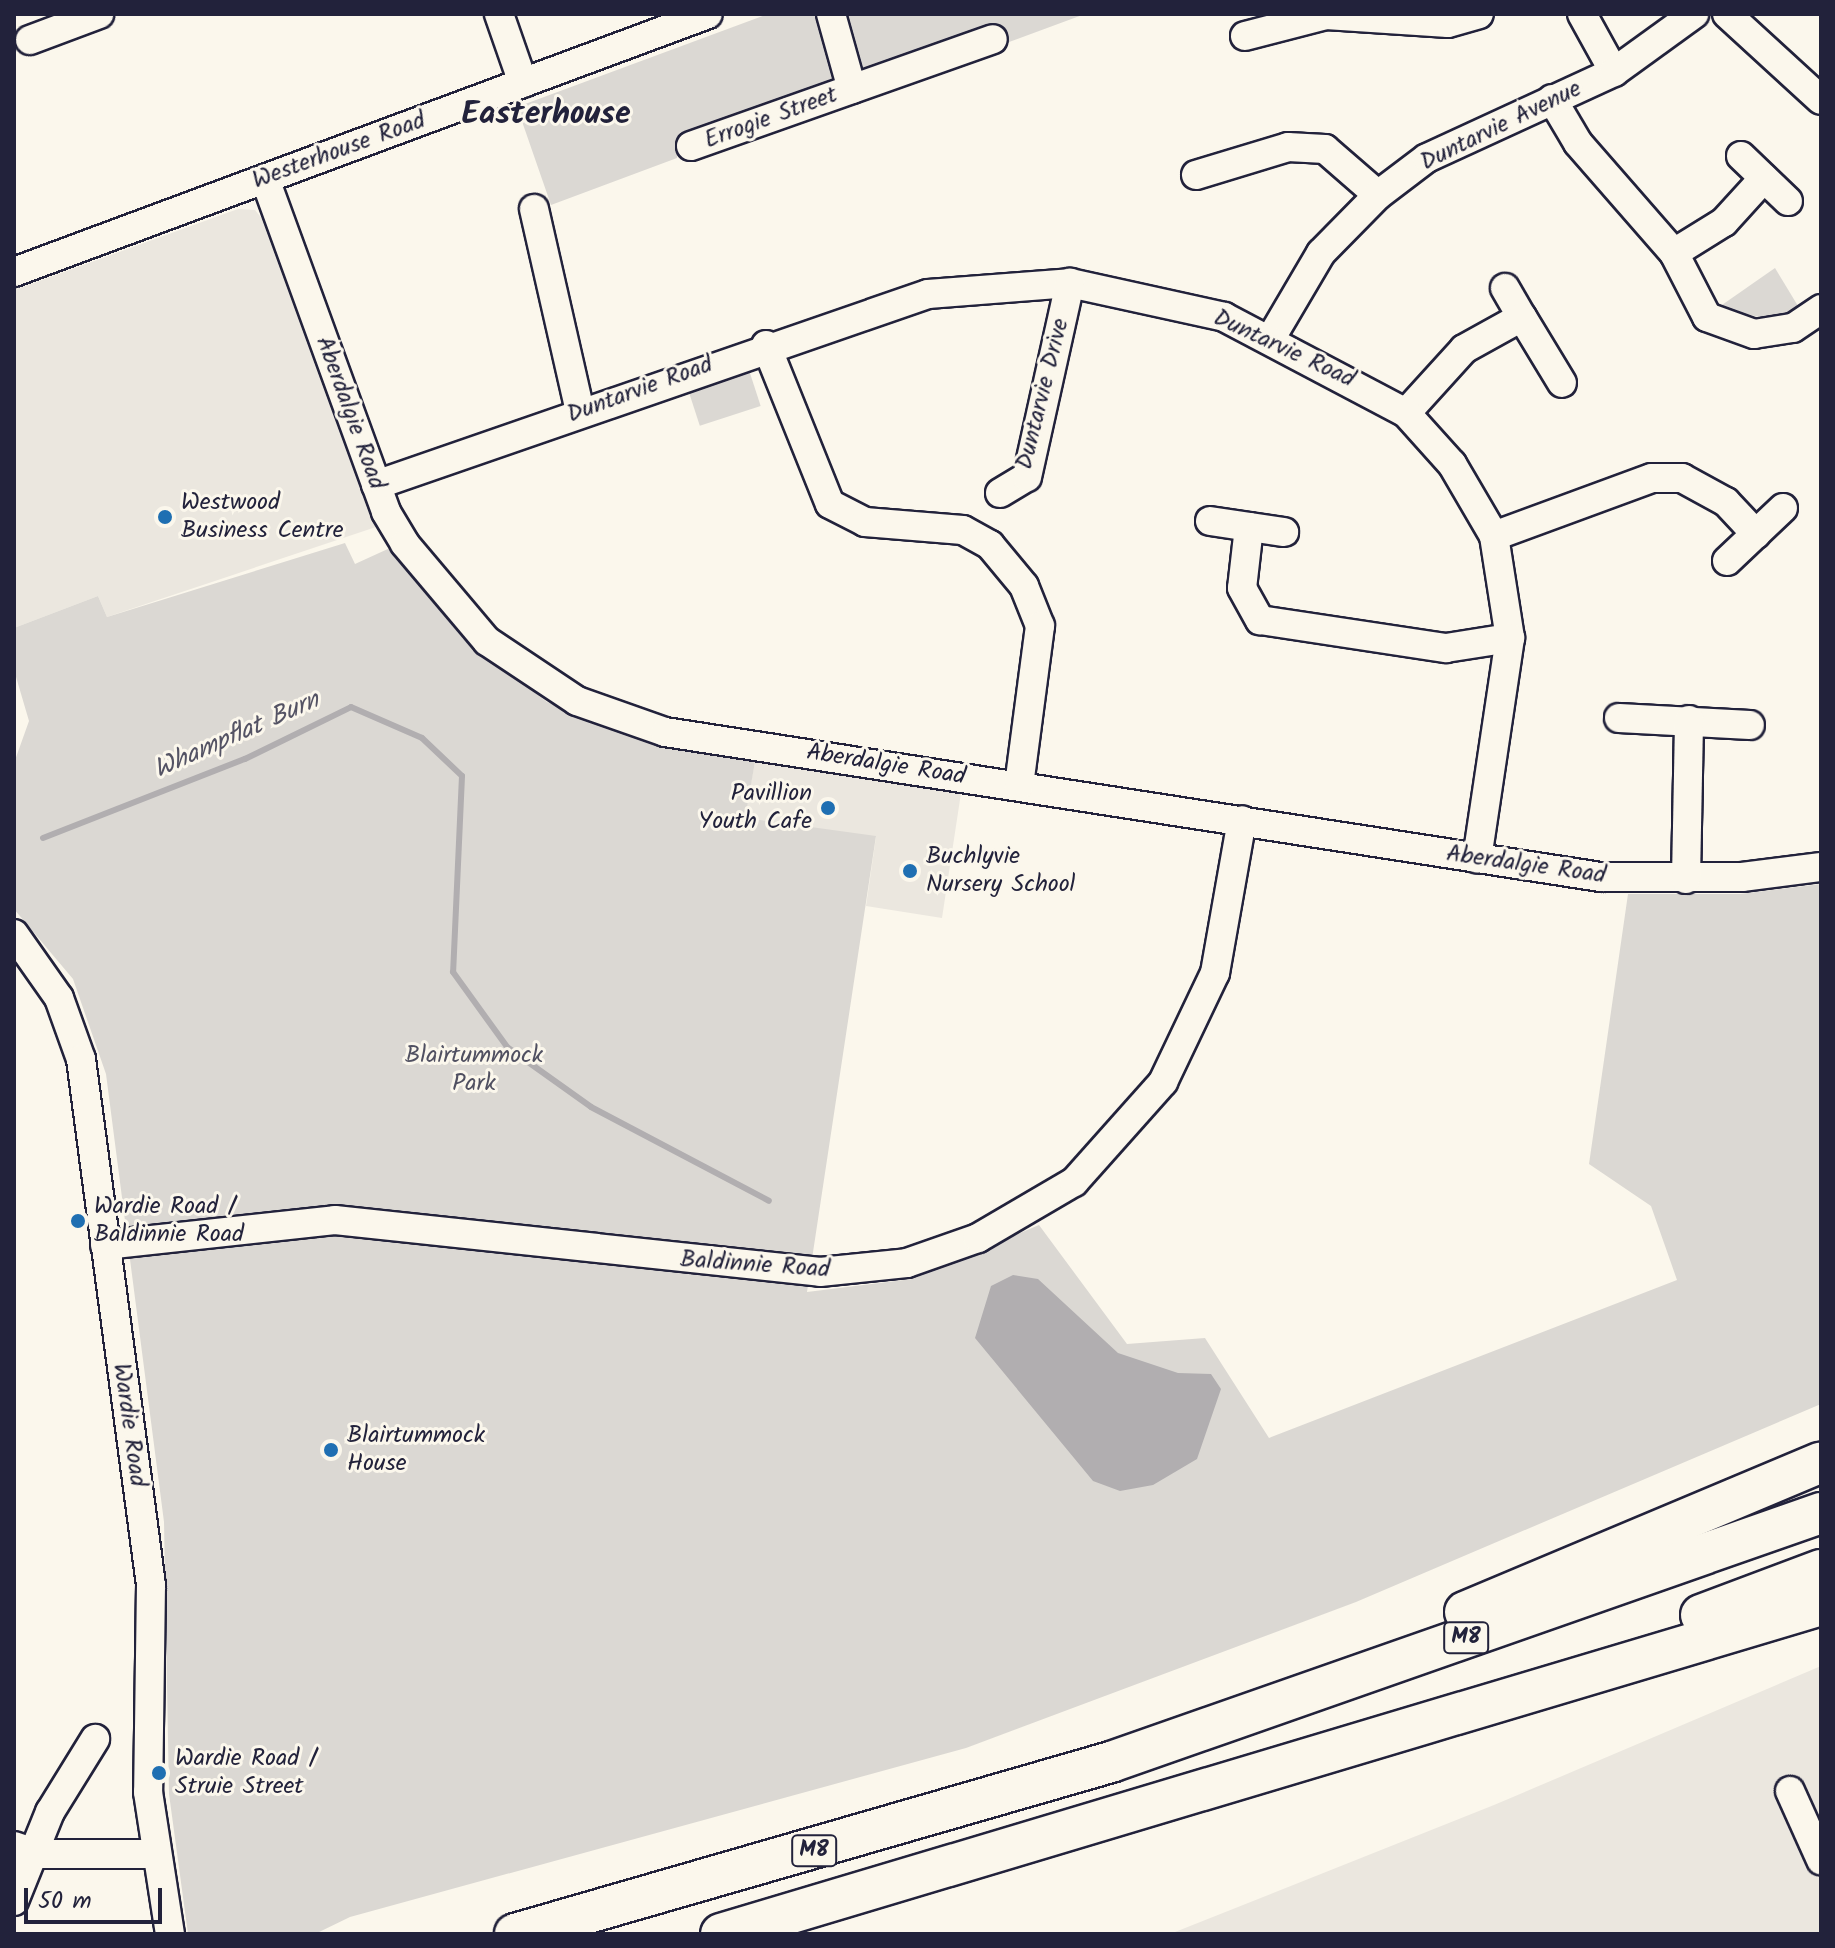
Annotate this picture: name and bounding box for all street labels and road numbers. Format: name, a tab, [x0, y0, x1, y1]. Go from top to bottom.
street label: Duntarvie Avenue	[1416, 75, 1586, 177]
street label: Errogie Street	[701, 81, 841, 155]
street label: Westerhouse Road	[249, 106, 429, 196]
street label: Duntarvie Road	[1209, 304, 1359, 394]
street label: Duntarvie Drive	[1010, 315, 1076, 473]
street label: Aberdalgie Road	[309, 333, 391, 493]
street label: Duntarvie Road	[563, 350, 717, 430]
street label: Aberdalgie Road	[804, 738, 968, 792]
street label: Aberdalgie Road	[1444, 840, 1608, 890]
street label: Baldinnie Road	[679, 1245, 831, 1285]
street label: Wardie Road	[106, 1362, 152, 1488]
road number: M8	[1442, 1620, 1490, 1656]
road number: M8	[790, 1833, 838, 1869]

